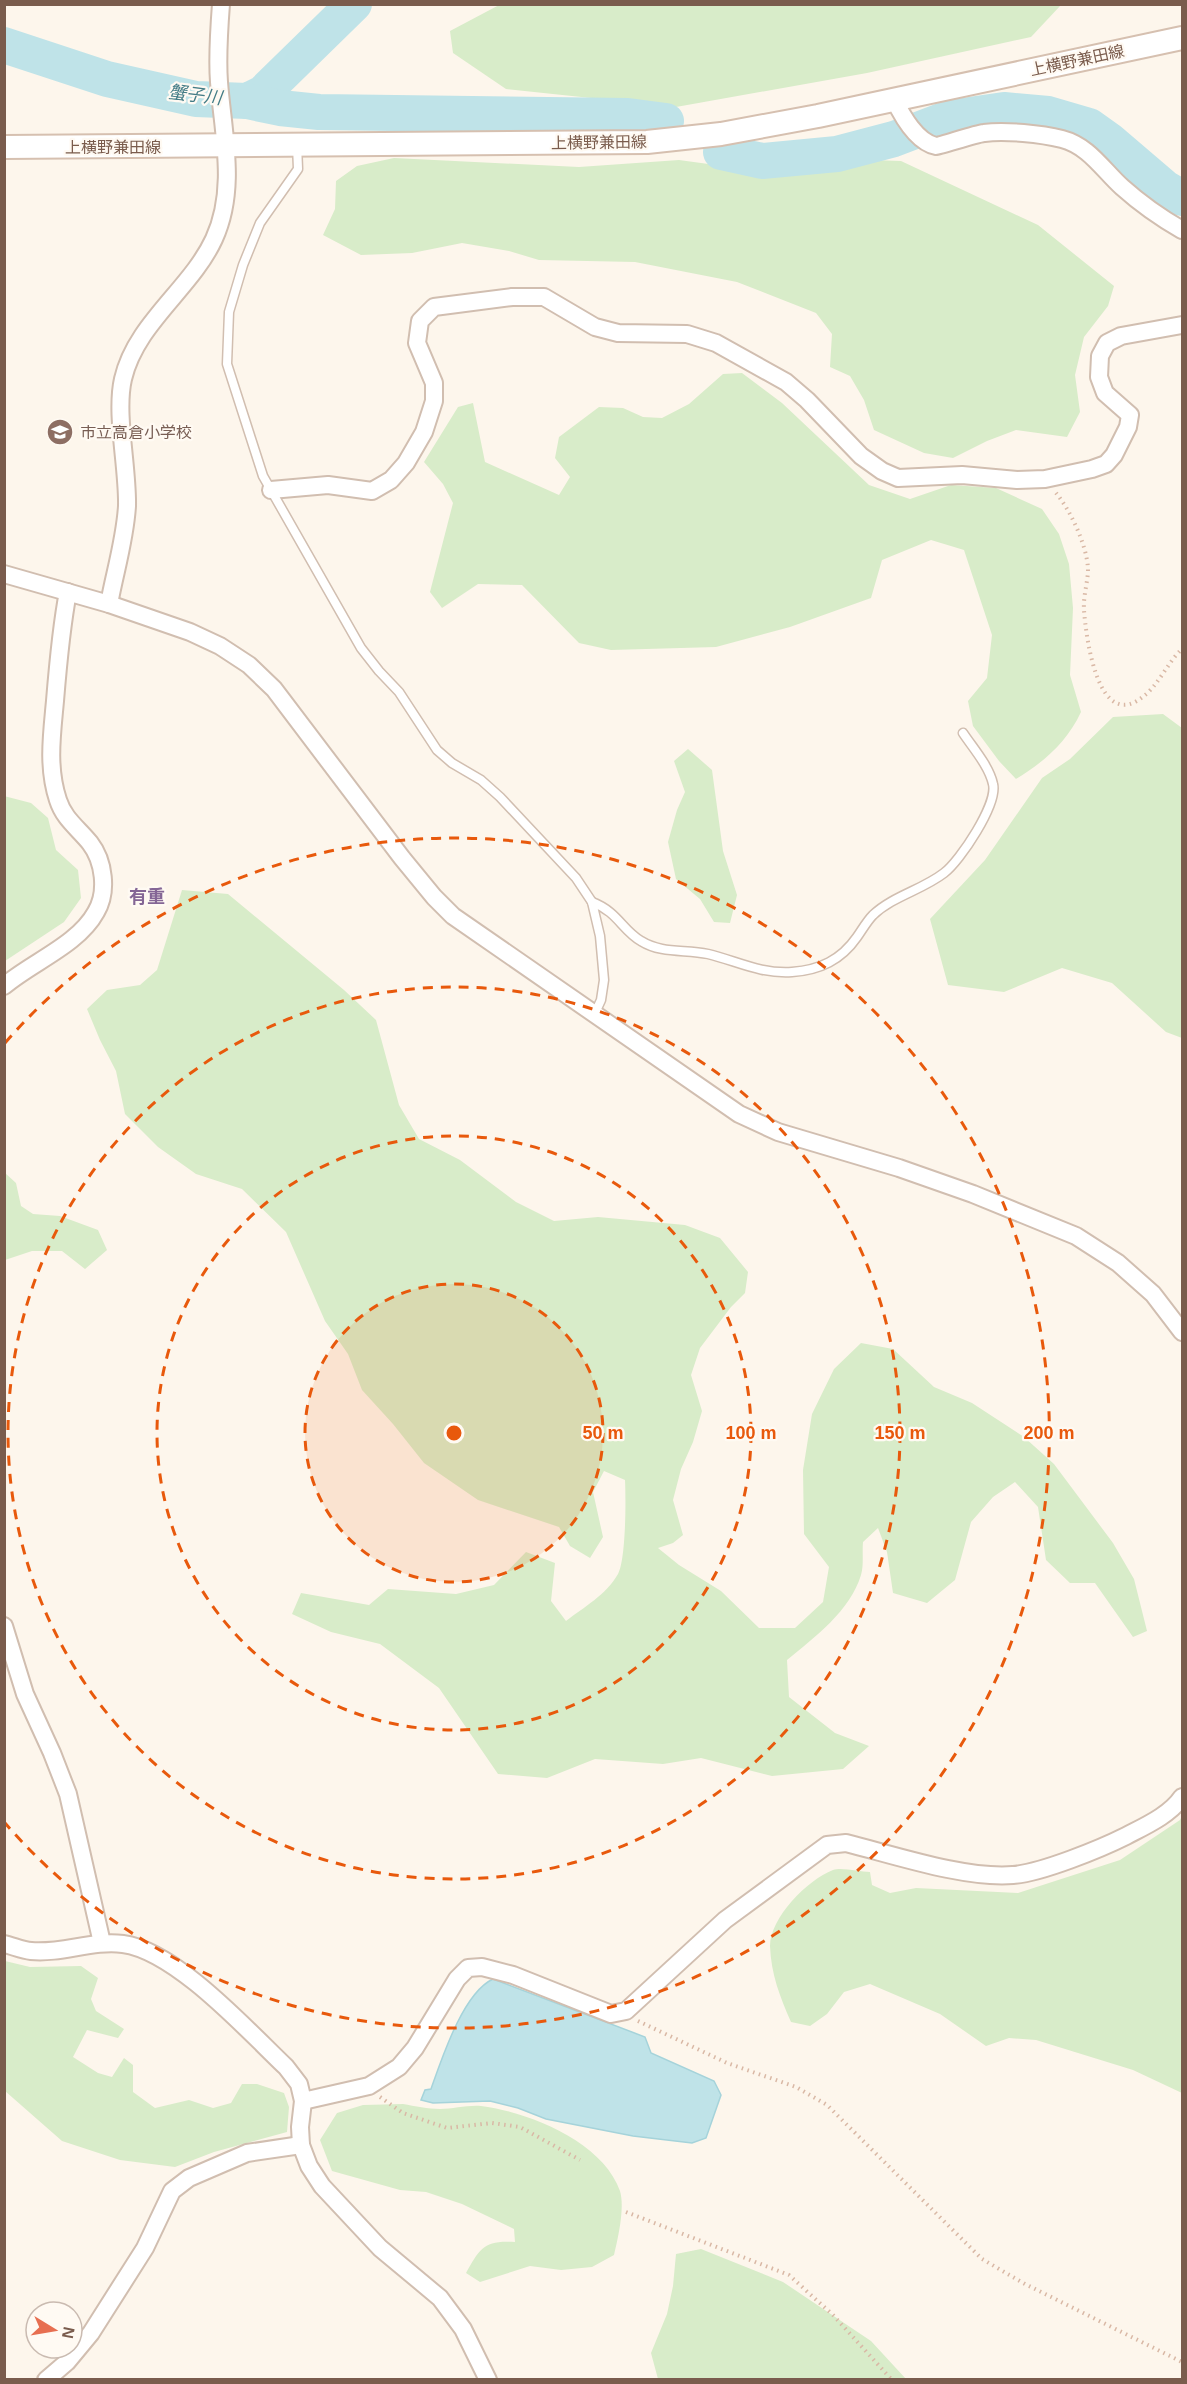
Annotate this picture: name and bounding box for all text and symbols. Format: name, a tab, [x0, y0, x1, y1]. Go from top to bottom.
street label: 上横野兼田線	[1028, 42, 1126, 79]
water label: 蟹子川	[167, 82, 225, 108]
street label: 上横野兼田線	[551, 133, 647, 152]
street label: 上横野兼田線	[65, 139, 161, 156]
school or university icon: 市立高倉小学校	[45, 417, 75, 447]
place label: 市立高倉小学校	[80, 424, 192, 441]
district label: 有重	[129, 887, 165, 907]
centre of rings	[444, 1423, 464, 1443]
text: 50 m	[582, 1423, 624, 1443]
text: 100 m	[725, 1423, 777, 1443]
text: 150 m	[874, 1423, 926, 1443]
text: 200 m	[1023, 1423, 1075, 1443]
north arrow	[24, 2300, 84, 2360]
text: N	[59, 2325, 78, 2340]

